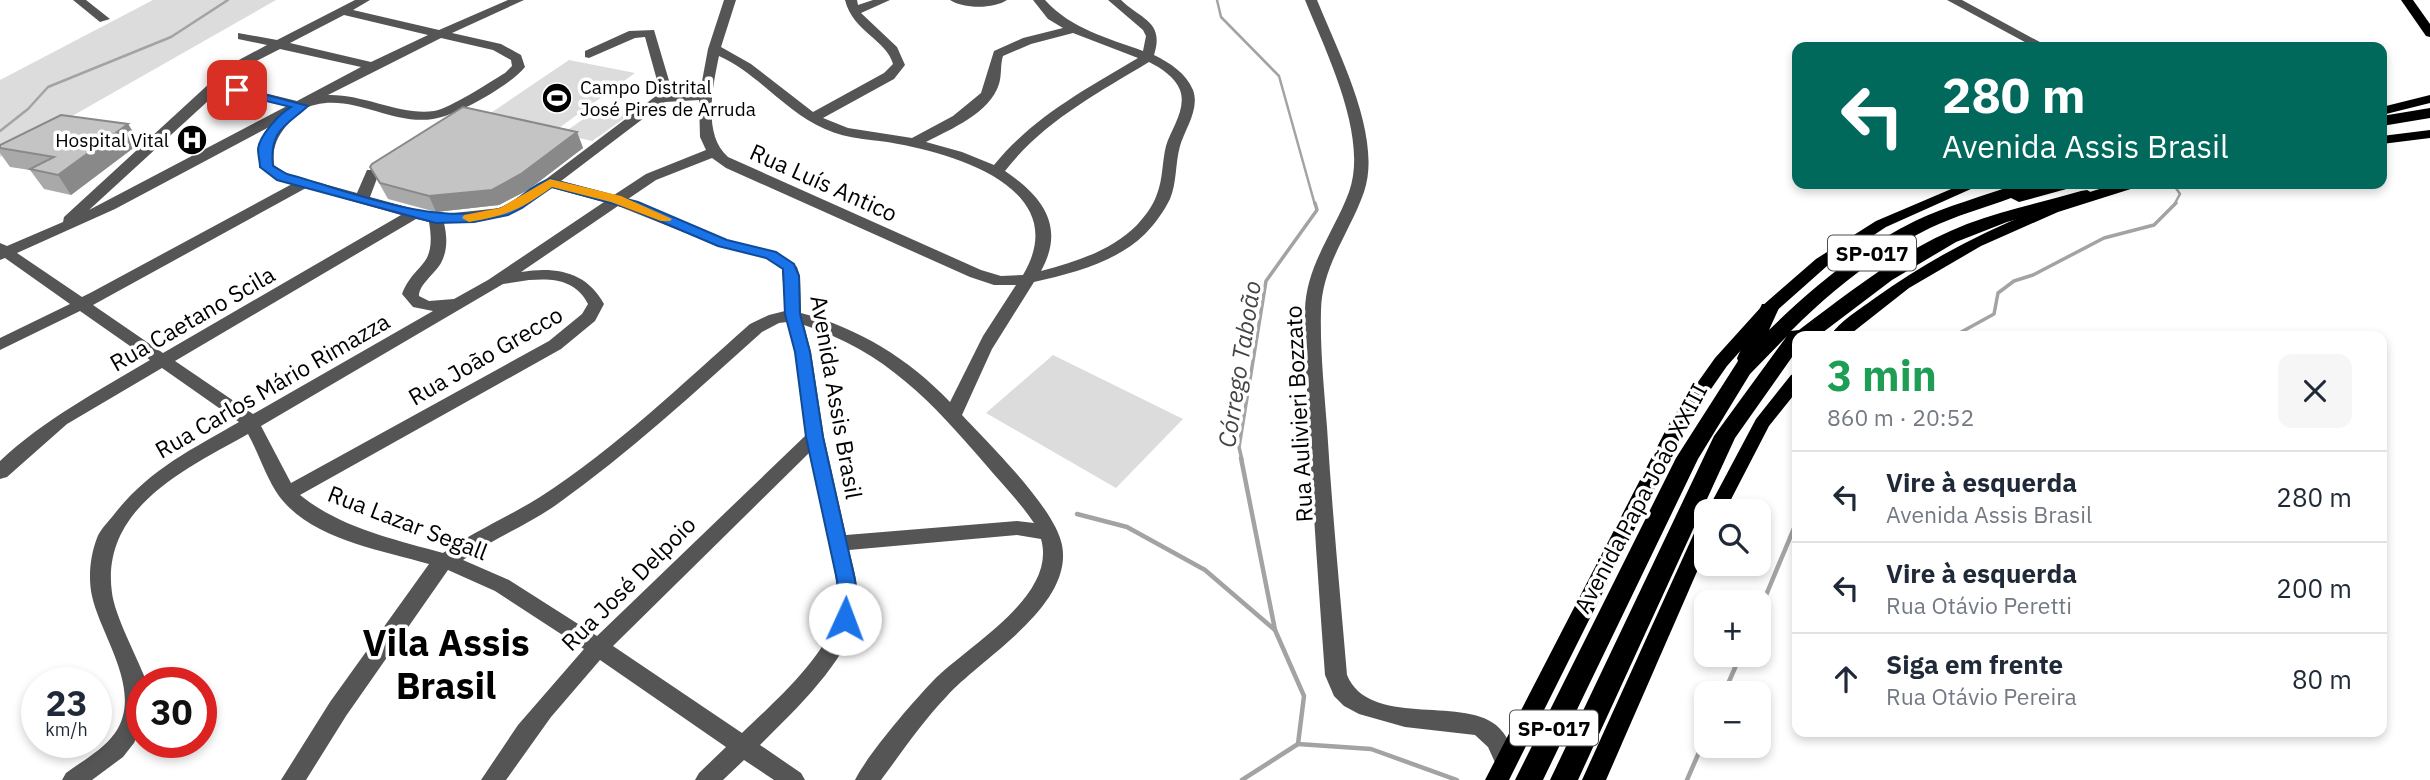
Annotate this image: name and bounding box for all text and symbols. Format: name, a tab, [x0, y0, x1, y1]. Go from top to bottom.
pin	[207, 60, 267, 120]
text: 280 m	[1942, 63, 2086, 126]
icon: left	[1827, 70, 1918, 161]
icon: arrive	[218, 71, 256, 109]
place label: Campo Distrital José Pires de Arruda	[580, 75, 756, 121]
sports icon: Campo Distrital José Pires de Arruda	[540, 81, 574, 115]
hospital icon: Hospital Vital	[175, 123, 209, 157]
text: Avenida Assis Brasil	[1942, 125, 2229, 167]
place label: Hospital Vital	[55, 128, 169, 152]
street label: Rua Luís Antico	[746, 136, 902, 228]
road number: SP-017	[1828, 236, 1916, 270]
street label: Rua Caetano Scila	[104, 259, 280, 377]
water label: Córrego Taboão	[1210, 278, 1268, 450]
street label: Avenida Assis Brasil	[804, 293, 870, 501]
street label: Rua João Grecco	[402, 299, 568, 411]
street label: Rua Carlos Mário Rimazza	[149, 305, 395, 465]
street label: Rua Aulivieri Bozzato	[1277, 305, 1319, 523]
text: 3 min	[1827, 348, 1937, 403]
button: close	[2278, 354, 2352, 428]
street label: Avenida Papa João XXIII	[1567, 378, 1713, 618]
text: 860 m · 20:52	[1827, 402, 1974, 432]
text: Vire à esquerda	[1886, 465, 2077, 499]
street label: Rua Lazar Segall	[324, 478, 492, 566]
icon: left	[1827, 478, 1865, 516]
text: 280 m	[2276, 480, 2352, 514]
map controls	[1694, 499, 1771, 758]
button: search	[1694, 499, 1771, 576]
text: Avenida Assis Brasil	[1886, 499, 2092, 529]
street label: Rua José Delpoio	[554, 509, 702, 657]
text: Vire à esquerda	[1886, 556, 2077, 590]
icon: left	[1827, 569, 1865, 607]
text: 200 m	[2276, 571, 2352, 605]
position arrow	[808, 582, 882, 656]
button: +	[1694, 590, 1771, 667]
text: Rua Otávio Peretti	[1886, 590, 2072, 620]
district label: Vila Assis Brasil	[362, 618, 530, 709]
text: Siga em frente	[1886, 647, 2063, 681]
icon: ahead	[1827, 660, 1865, 698]
text: 80 m	[2292, 662, 2352, 696]
speed limit sign: 30	[126, 667, 217, 758]
text: 23	[45, 680, 88, 726]
button: −	[1694, 681, 1771, 758]
text: Rua Otávio Pereira	[1886, 681, 2077, 711]
road number: SP-017	[1510, 710, 1598, 746]
text: km/h	[45, 718, 88, 741]

